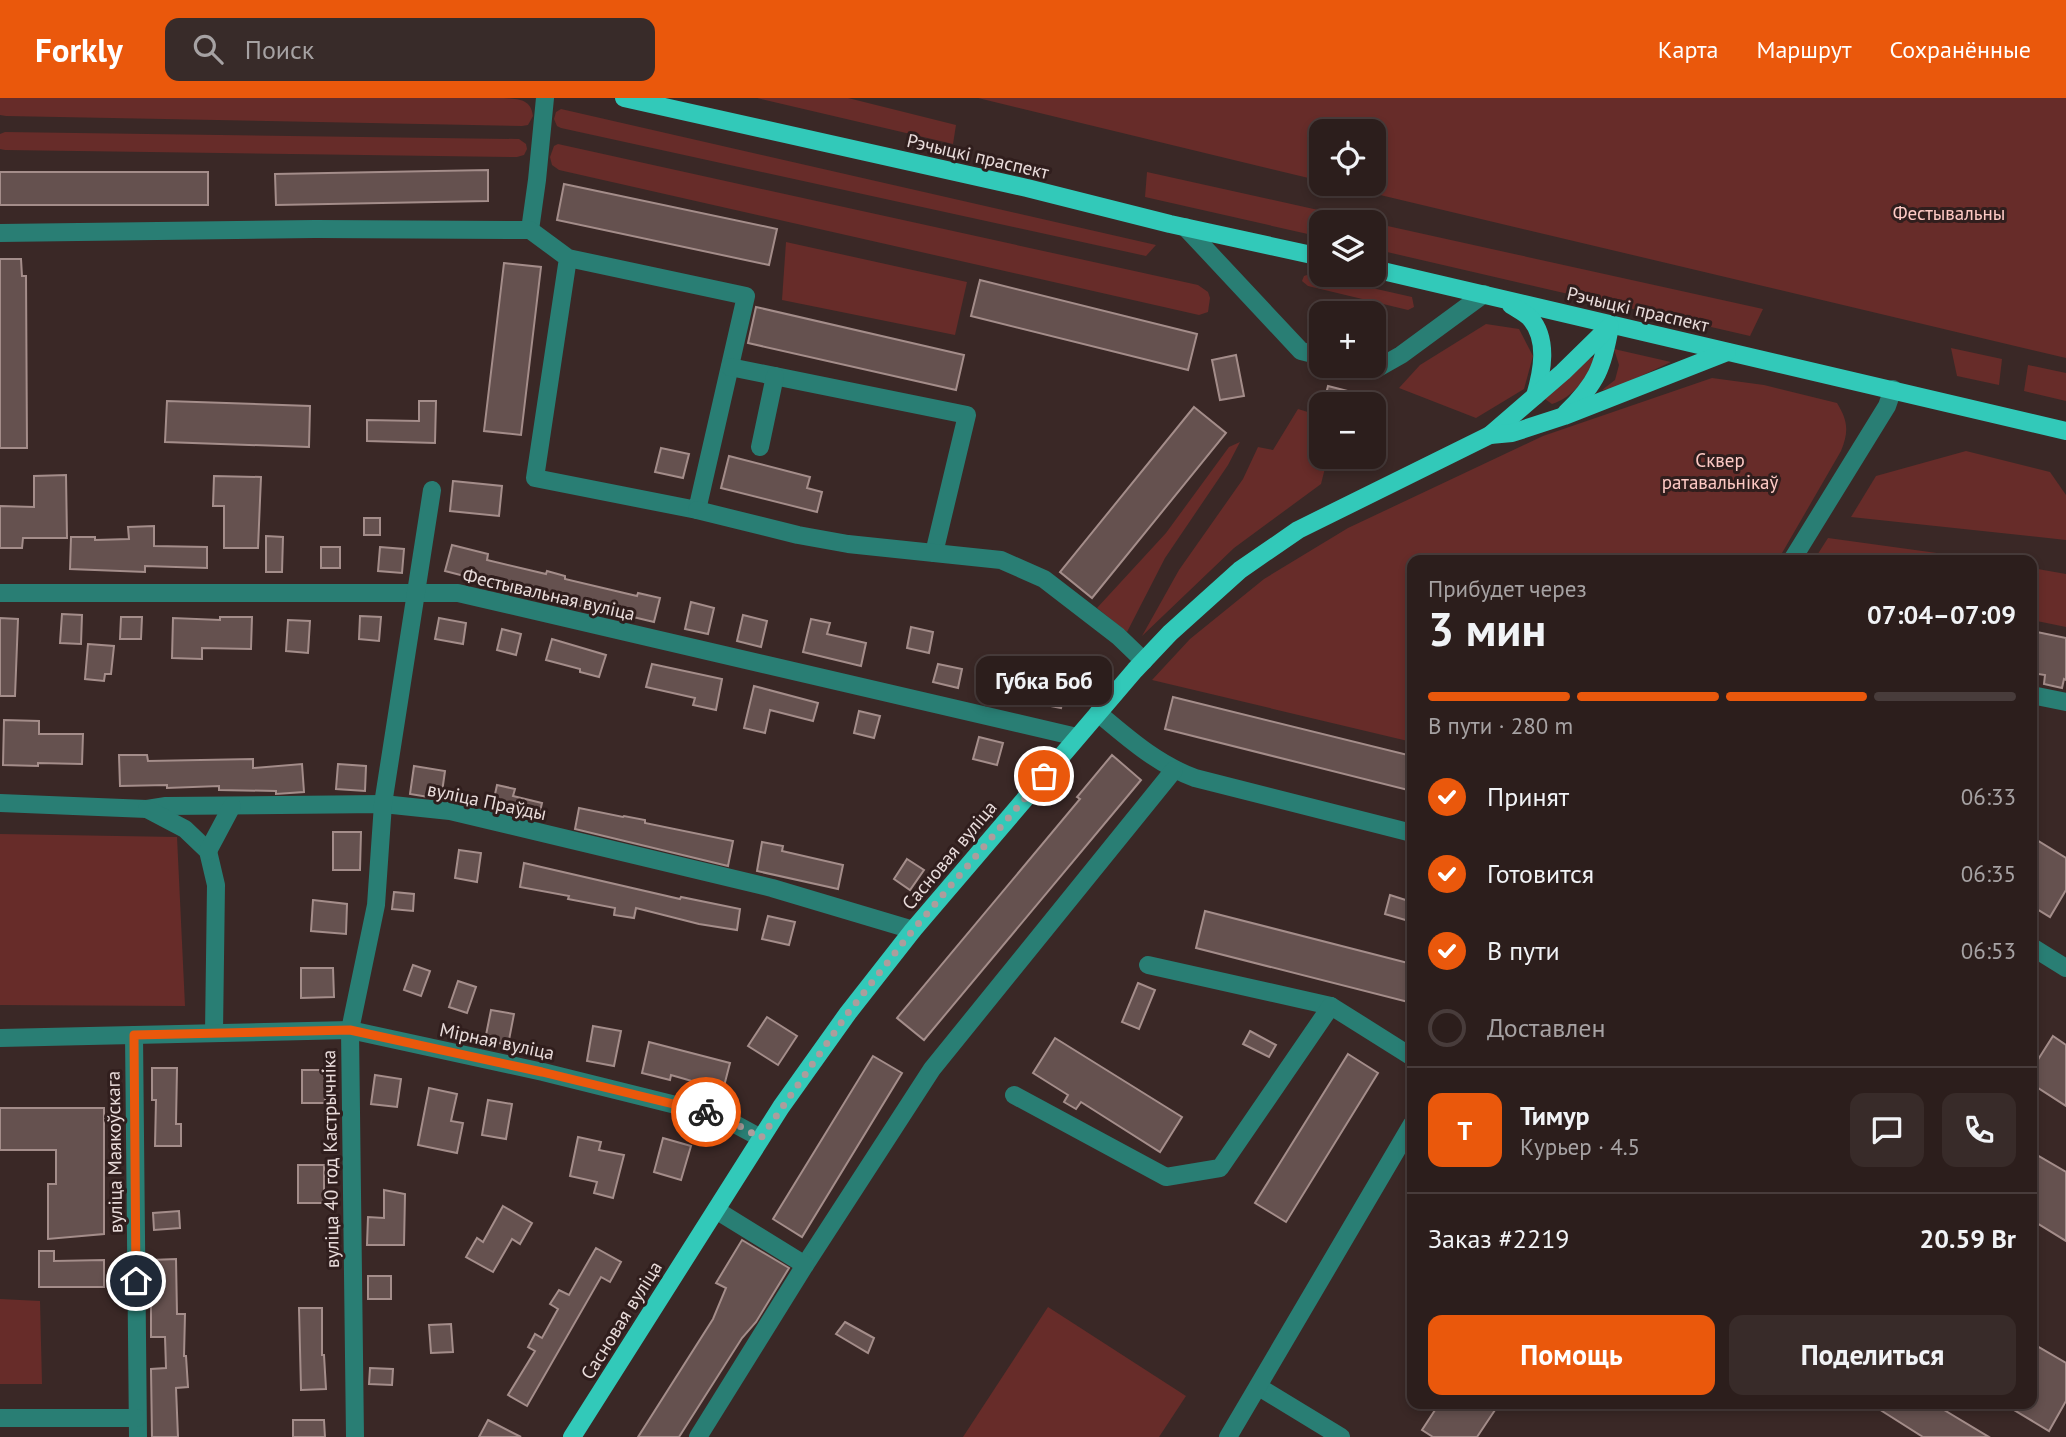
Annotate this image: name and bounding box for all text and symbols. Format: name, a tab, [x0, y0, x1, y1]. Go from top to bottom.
search box	[165, 18, 655, 81]
text: Forkly	[35, 28, 123, 71]
icon: search	[189, 30, 227, 68]
text: Поиск	[245, 33, 314, 66]
text: Карта	[1658, 34, 1718, 65]
text: Маршрут	[1756, 34, 1851, 65]
text: Сохранённые	[1889, 34, 2031, 65]
map controls	[1309, 119, 1386, 469]
button: locate	[1309, 119, 1386, 196]
street label: Рэчыцкі праспект	[905, 128, 1052, 184]
park label: Фестывальны	[1893, 201, 2005, 225]
button: layers	[1309, 210, 1386, 287]
street label: Рэчыцкі праспект	[1565, 281, 1712, 337]
button: +	[1309, 301, 1386, 378]
button: −	[1309, 392, 1386, 469]
park label: Сквер ратавальнікаў	[1662, 448, 1778, 494]
street label: Фестывальная вуліца	[460, 562, 638, 626]
text: Прибудет через	[1428, 574, 1587, 603]
text: 07:04–07:09	[1867, 598, 2016, 631]
text: 3 мин	[1428, 599, 1546, 659]
callout: Губка Боб	[976, 657, 1112, 706]
text: Губка Боб	[995, 666, 1093, 695]
text: В пути · 280 m	[1428, 711, 1573, 740]
pin	[1014, 746, 1074, 806]
icon: bag	[1025, 757, 1063, 795]
street label: вуліца Праўды	[425, 777, 549, 825]
icon: check	[1428, 778, 1466, 816]
text: Принят	[1487, 780, 1569, 813]
text: 06:33	[1961, 782, 2016, 811]
street label: Сасновая вуліца	[896, 796, 1002, 914]
icon: check	[1428, 855, 1466, 893]
text: Готовится	[1487, 857, 1594, 890]
text: 06:35	[1961, 859, 2016, 888]
icon: check	[1428, 932, 1466, 970]
text: В пути	[1487, 934, 1560, 967]
text: 06:53	[1961, 936, 2016, 965]
text: Доставлен	[1487, 1011, 1606, 1044]
street label: Мірная вуліца	[437, 1017, 557, 1065]
street label: вуліца 40 год Кастрычніка	[316, 1050, 344, 1268]
street label: вуліца Маякоўскага	[101, 1071, 127, 1233]
courier	[671, 1077, 741, 1147]
icon: bike	[687, 1093, 725, 1131]
button: chat	[1850, 1093, 1924, 1167]
button: phone	[1942, 1093, 2016, 1167]
text: Тимур	[1520, 1099, 1590, 1132]
text: Т	[1458, 1114, 1472, 1147]
text: Курьер · 4.5	[1520, 1132, 1640, 1161]
text: Заказ #2219	[1428, 1222, 1570, 1255]
text: 20.59 Br	[1920, 1222, 2016, 1255]
pin	[106, 1251, 166, 1311]
street label: Сасновая вуліца	[575, 1256, 667, 1384]
icon: home	[117, 1262, 155, 1300]
button: Помощь	[1428, 1315, 1715, 1395]
button: Поделиться	[1729, 1315, 2016, 1395]

